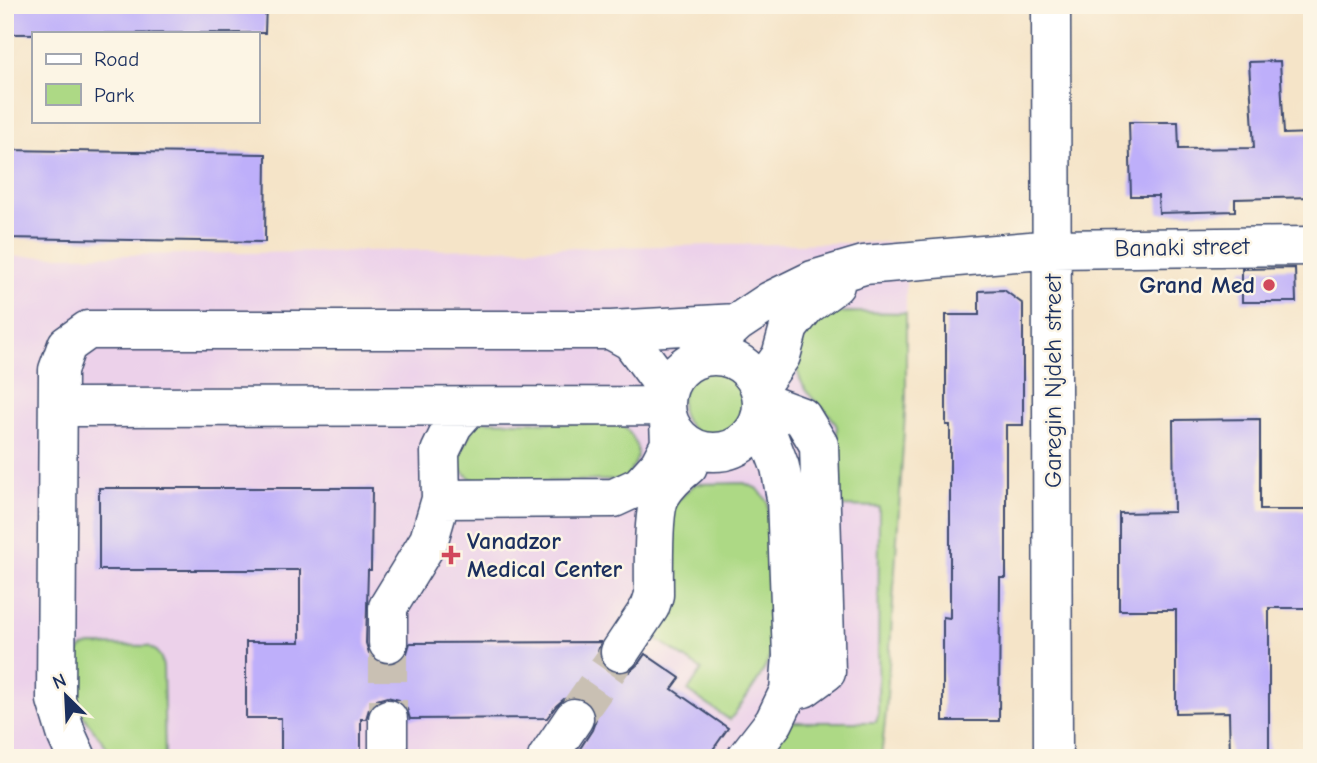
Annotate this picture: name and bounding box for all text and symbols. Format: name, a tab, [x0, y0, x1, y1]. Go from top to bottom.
legend	[32, 32, 259, 122]
text: Road	[94, 47, 139, 71]
text: Park	[94, 83, 134, 107]
street label: Banaki street	[1114, 232, 1251, 262]
place label: Grand Med	[1139, 271, 1255, 299]
street label: Garegin Njdeh street	[1039, 273, 1067, 488]
marker: Grand Med	[1261, 277, 1277, 293]
place label: Vanadzor Medical Center	[467, 527, 622, 583]
marker: Vanadzor Medical Center	[441, 545, 461, 565]
north arrow	[32, 662, 102, 732]
text: N	[49, 669, 70, 694]

